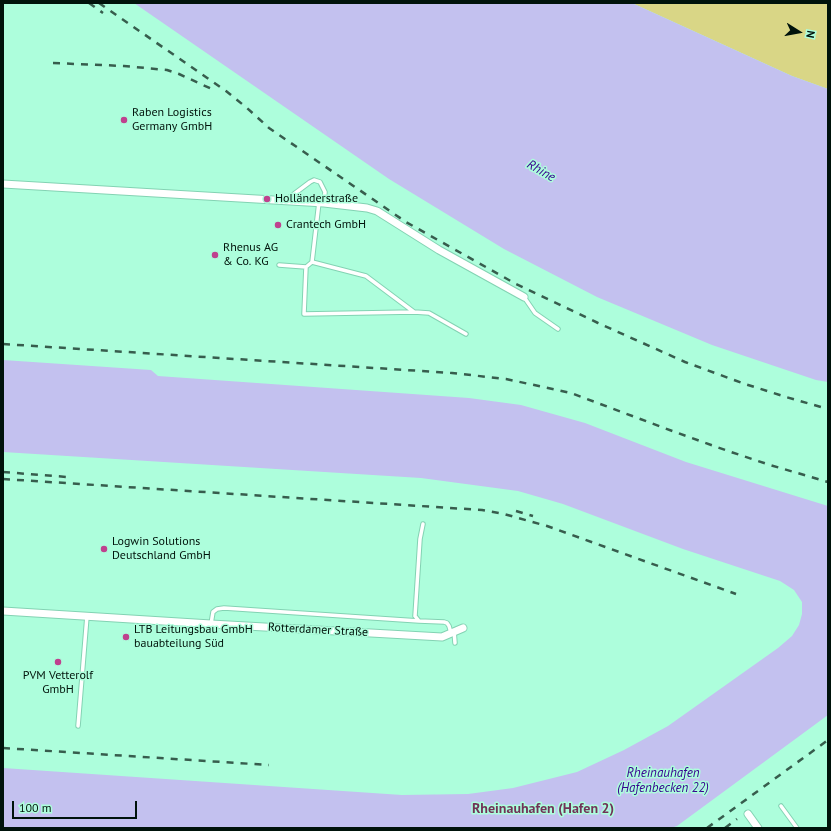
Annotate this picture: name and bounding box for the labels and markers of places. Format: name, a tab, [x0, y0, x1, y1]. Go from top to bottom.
place label: Raben Logistics Germany GmbH	[132, 106, 212, 134]
marker: Raben Logistics Germany GmbH	[119, 115, 129, 125]
place label: Holländerstraße	[275, 192, 358, 206]
marker: Holländerstraße	[262, 194, 272, 204]
place label: Crantech GmbH	[286, 218, 366, 232]
marker: Crantech GmbH	[273, 220, 283, 230]
place label: Rhenus AG & Co. KG	[223, 241, 278, 269]
marker: Rhenus AG & Co. KG	[210, 250, 220, 260]
place label: Logwin Solutions Deutschland GmbH	[112, 535, 211, 563]
marker: Logwin Solutions Deutschland GmbH	[99, 544, 109, 554]
place label: LTB Leitungsbau GmbH bauabteilung Süd	[134, 623, 253, 651]
marker: LTB Leitungsbau GmbH bauabteilung Süd	[121, 632, 131, 642]
marker: PVM Vetterolf GmbH	[53, 657, 63, 667]
place label: PVM Vetterolf GmbH	[23, 669, 93, 697]

